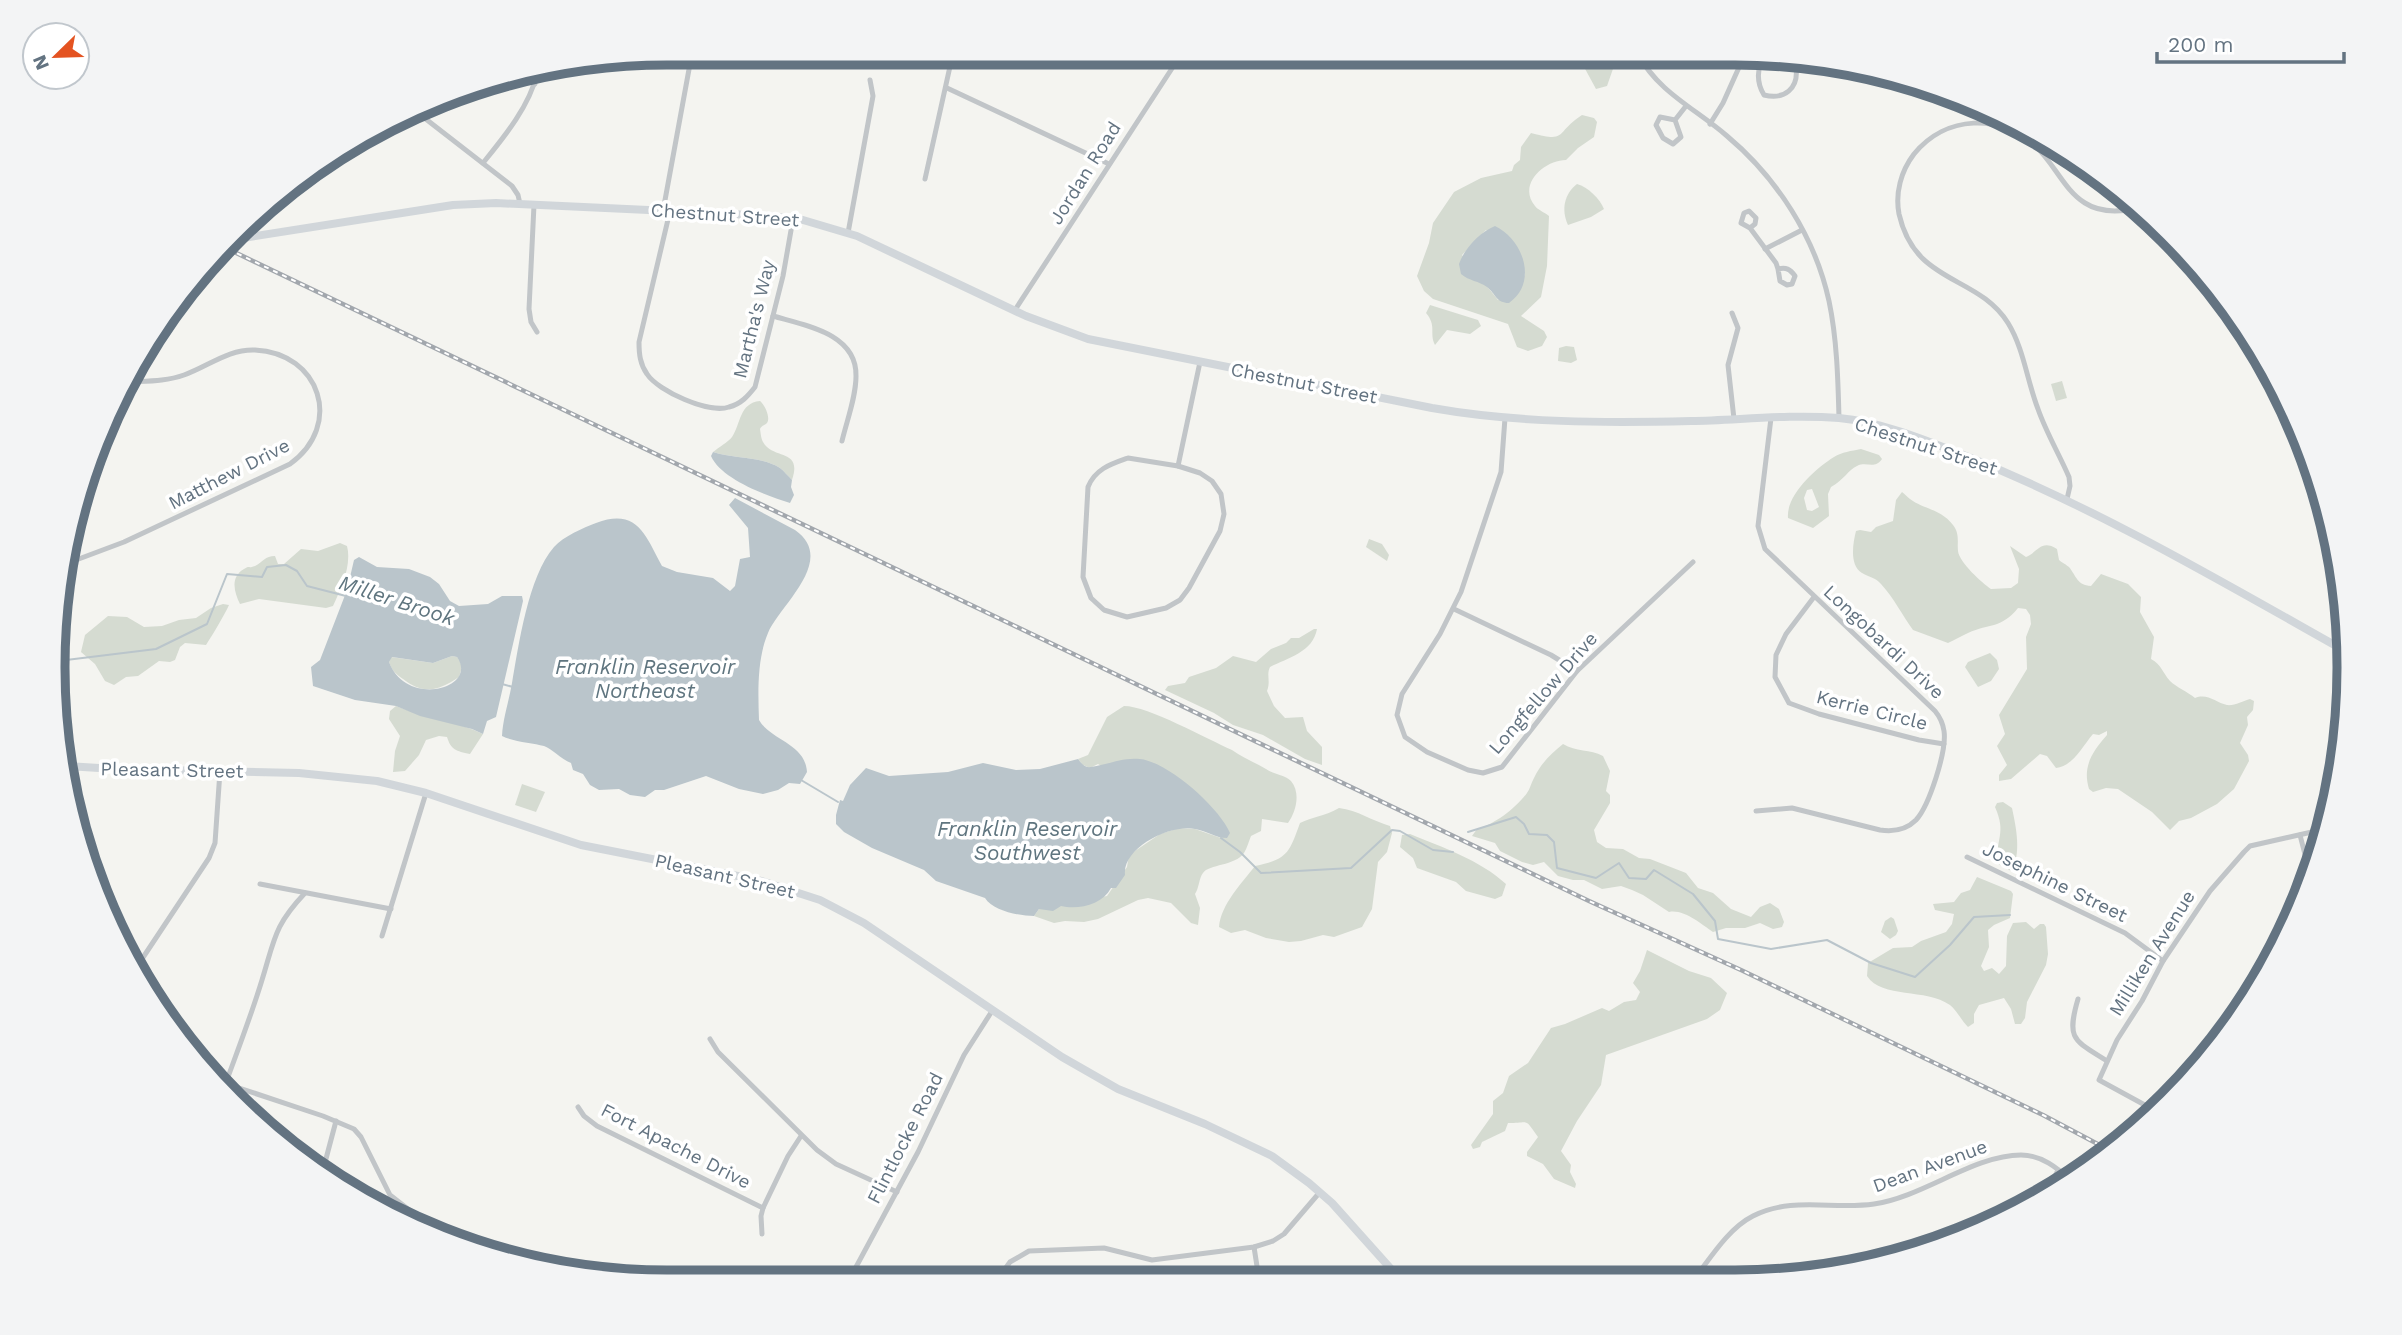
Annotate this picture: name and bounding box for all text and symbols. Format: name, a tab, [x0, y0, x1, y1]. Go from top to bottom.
north arrow	[21, 21, 91, 91]
scale bar	[2157, 21, 2344, 65]
text: 200 m	[2168, 32, 2234, 57]
text: N	[27, 51, 54, 73]
street label: Jordan Road	[1044, 117, 1126, 229]
street label: Chestnut Street	[650, 198, 800, 232]
street label: Martha's Way	[728, 257, 780, 381]
street label: Chestnut Street	[1229, 358, 1379, 408]
street label: Chestnut Street	[1852, 412, 2000, 480]
street label: Matthew Drive	[165, 434, 293, 514]
water label: Miller Brook	[336, 570, 458, 631]
street label: Longobardi Drive	[1819, 580, 1949, 704]
street label: Longfellow Drive	[1484, 627, 1602, 759]
water label: Franklin Reservoir Northeast	[555, 654, 736, 703]
street label: Kerrie Circle	[1814, 685, 1930, 735]
street label: Pleasant Street	[100, 757, 244, 783]
water label: Franklin Reservoir Southwest	[937, 816, 1118, 865]
street label: Josephine Street	[1979, 837, 2131, 927]
street label: Pleasant Street	[653, 849, 797, 903]
street label: Milliken Avenue	[2104, 886, 2200, 1020]
street label: Flintlocke Road	[862, 1069, 948, 1207]
street label: Fort Apache Drive	[597, 1098, 755, 1194]
street label: Dean Avenue	[1870, 1135, 1990, 1197]

